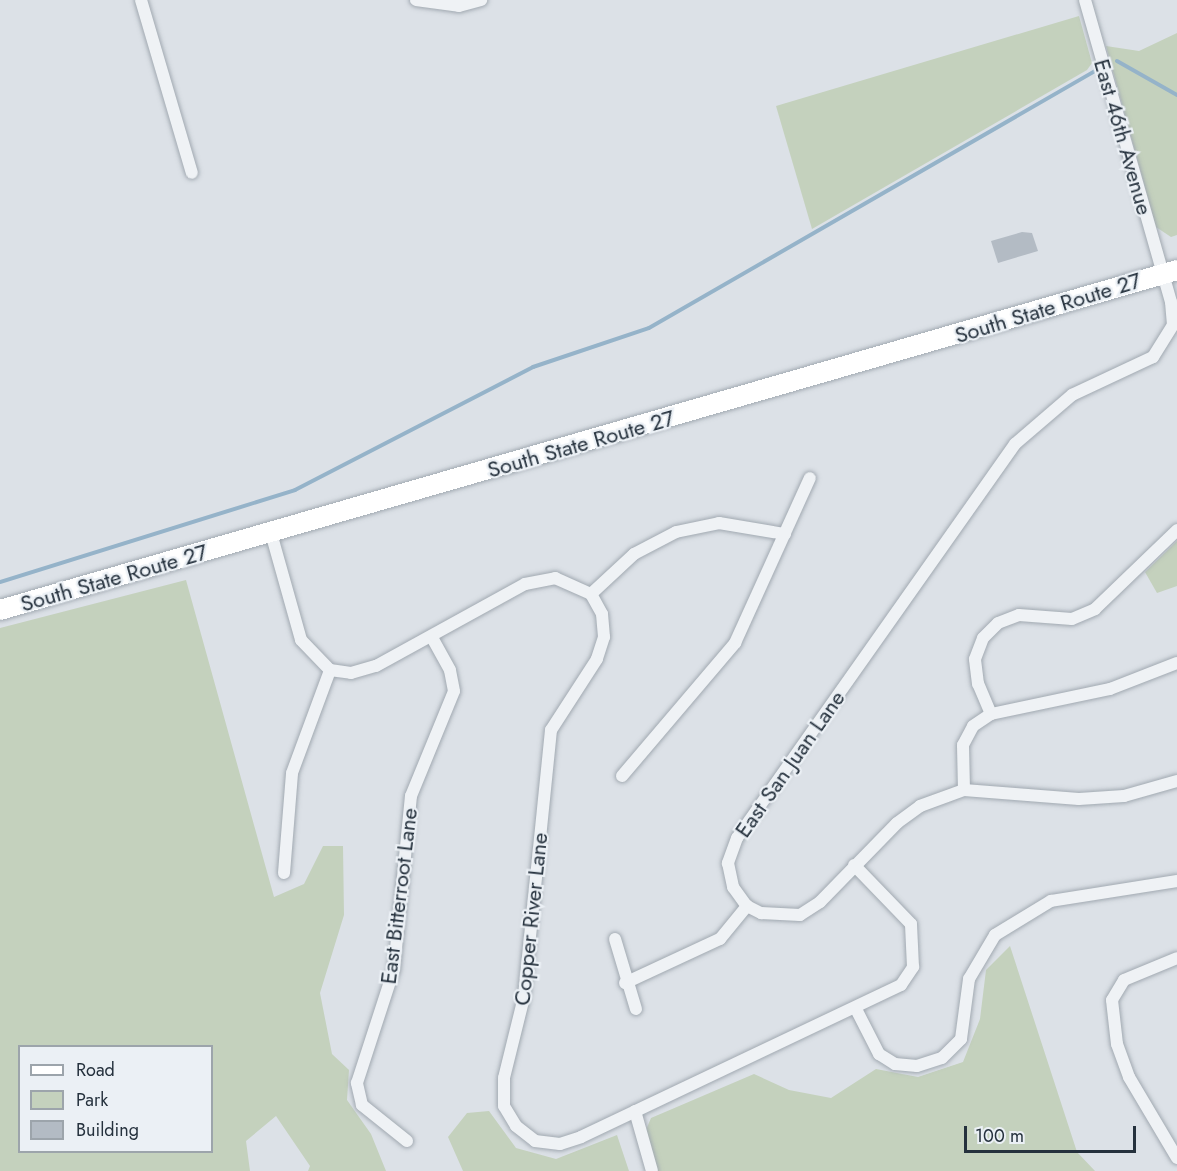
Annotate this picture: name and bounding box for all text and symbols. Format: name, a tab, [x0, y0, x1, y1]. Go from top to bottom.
street label: East 46th Avenue	[1088, 56, 1158, 218]
street label: South State Route 27	[952, 267, 1144, 349]
street label: South State Route 27	[484, 405, 678, 483]
street label: South State Route 27	[17, 539, 211, 617]
street label: East San Juan Lane	[730, 686, 850, 842]
street label: East Bitterroot Lane	[375, 806, 423, 986]
street label: Copper River Lane	[509, 831, 553, 1007]
legend	[18, 1045, 213, 1153]
text: Road	[76, 1057, 115, 1083]
text: Park	[76, 1087, 108, 1113]
scale bar	[967, 1114, 1140, 1152]
text: Building	[76, 1117, 139, 1143]
text: 100 m	[975, 1123, 1024, 1149]

